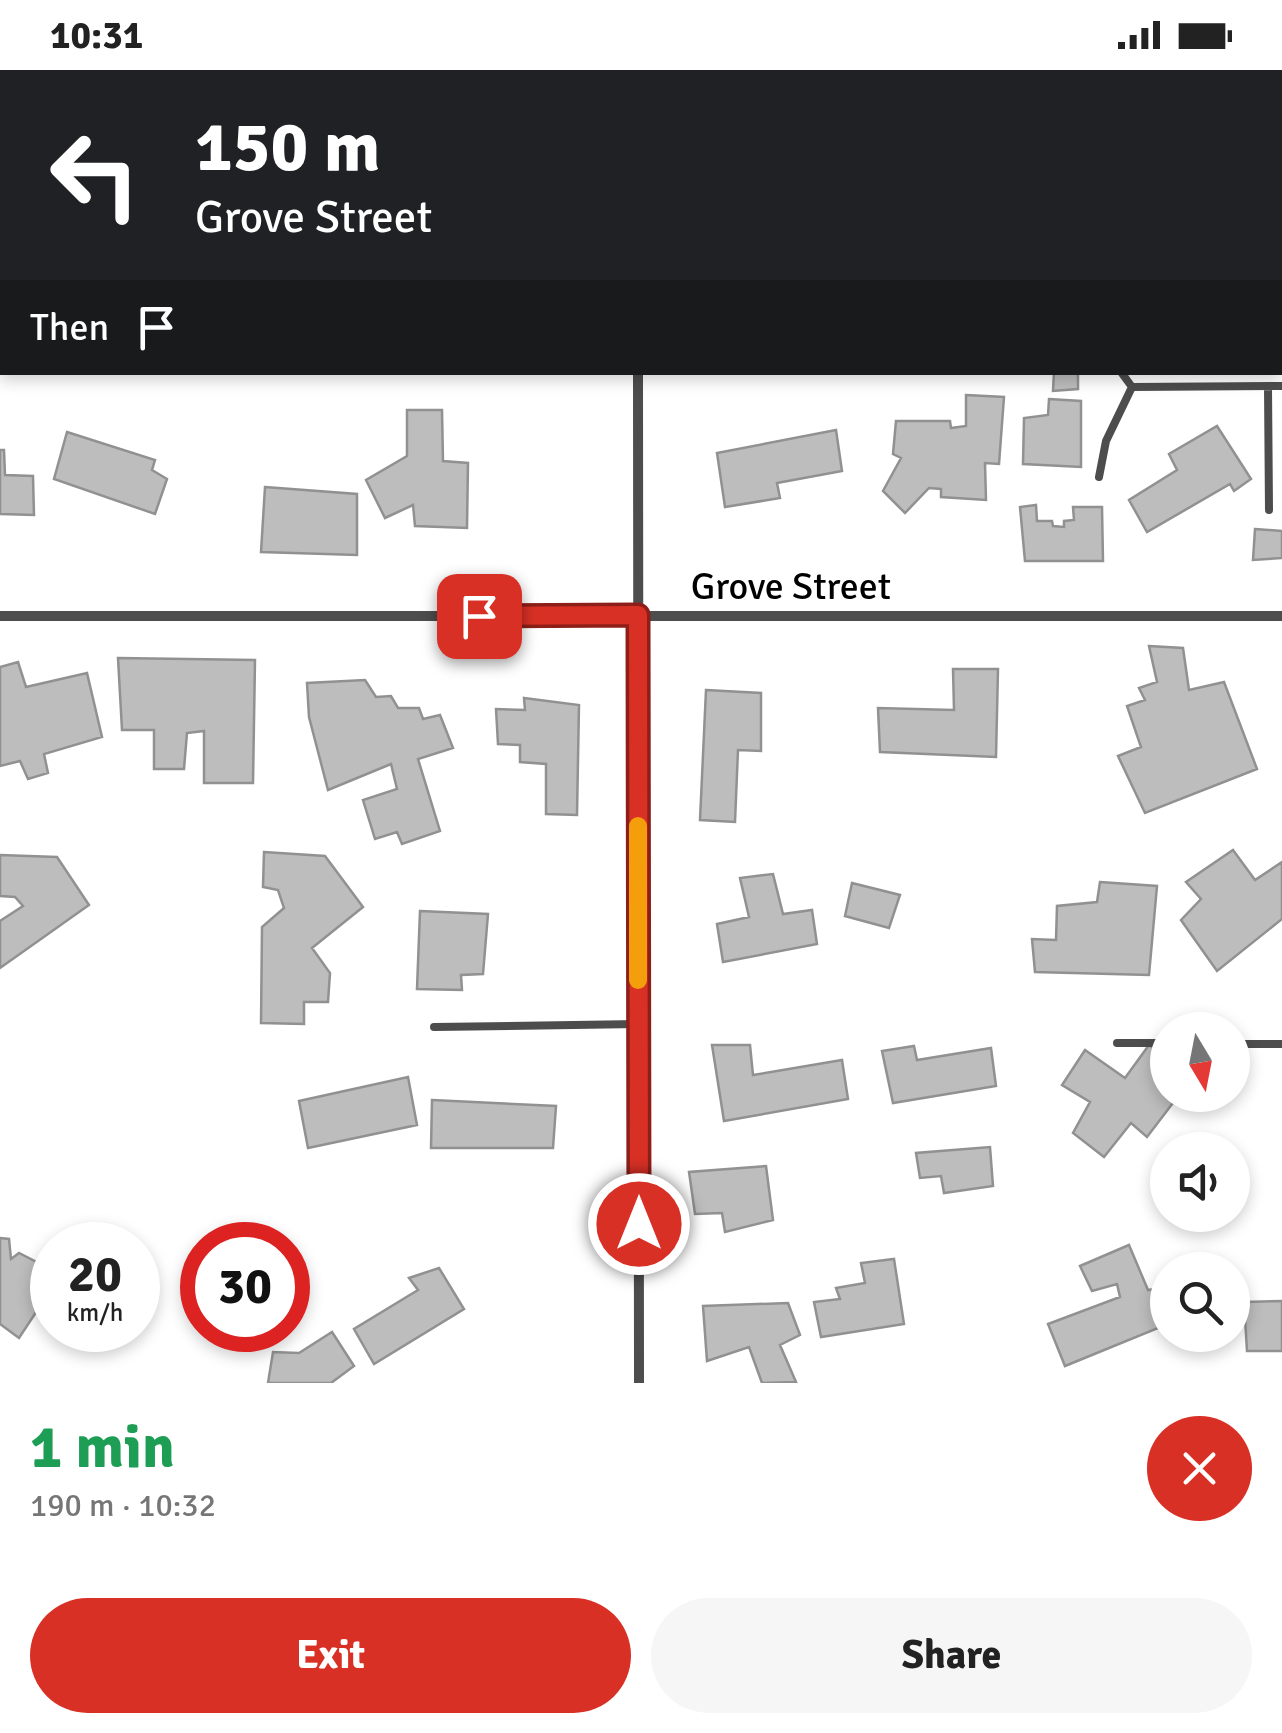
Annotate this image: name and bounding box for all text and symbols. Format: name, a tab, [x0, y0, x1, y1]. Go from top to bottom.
text: 10:31	[50, 12, 143, 59]
text: 150 m	[195, 104, 380, 190]
icon: left	[30, 110, 160, 240]
text: Grove Street	[195, 190, 432, 245]
icon: arrive	[129, 300, 184, 355]
text: Then	[30, 304, 109, 351]
street label: Grove Street	[691, 563, 891, 610]
pin	[437, 574, 522, 659]
icon: arrive	[452, 589, 507, 644]
north arrow	[1150, 1012, 1250, 1112]
map controls	[1150, 1012, 1250, 1352]
button: sound	[1150, 1132, 1250, 1232]
position arrow	[587, 1172, 691, 1276]
speed limit sign: 30	[180, 1222, 310, 1352]
text: 20	[68, 1244, 122, 1306]
button: search	[1150, 1252, 1250, 1352]
text: km/h	[67, 1297, 123, 1328]
text: 1 min	[30, 1411, 175, 1485]
button: close	[1147, 1416, 1252, 1521]
text: 190 m · 10:32	[30, 1486, 216, 1525]
button: Exit	[30, 1598, 631, 1713]
button: Share	[651, 1598, 1252, 1713]

